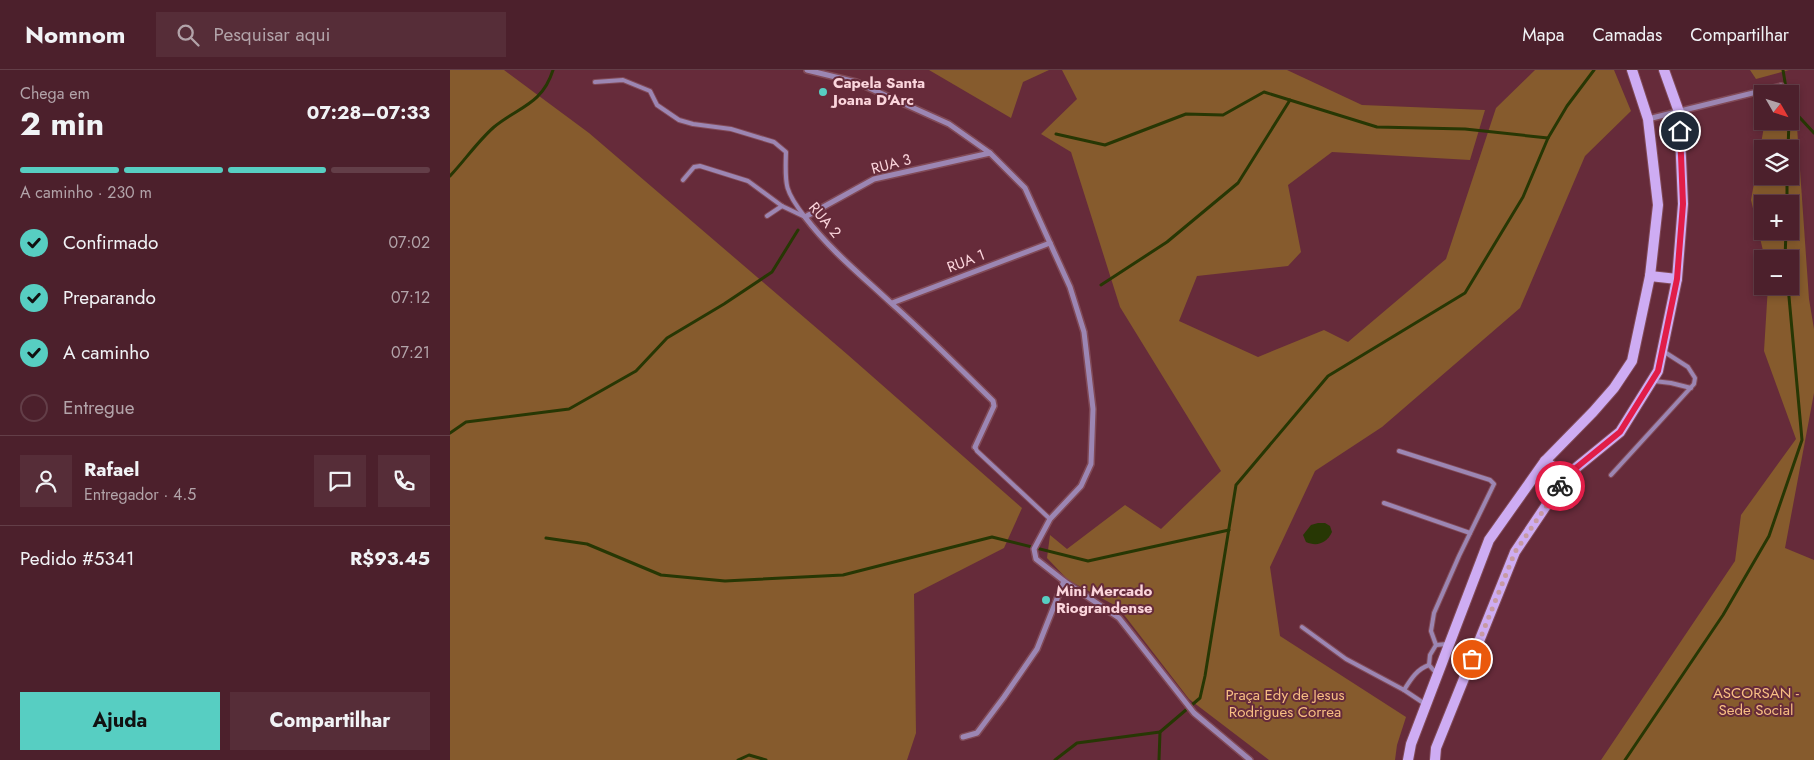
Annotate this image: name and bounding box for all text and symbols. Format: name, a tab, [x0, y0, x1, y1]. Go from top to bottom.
search box	[156, 12, 506, 57]
text: Nomnom	[25, 17, 126, 52]
icon: search	[174, 21, 202, 49]
text: Pesquisar aqui	[214, 21, 330, 48]
text: Mapa	[1522, 22, 1564, 48]
text: Camadas	[1592, 22, 1662, 48]
text: Compartilhar	[1690, 22, 1789, 48]
place label: Capela Santa Joana D'Arc	[830, 72, 925, 111]
text: Chega em	[20, 82, 90, 105]
north arrow	[1754, 85, 1799, 130]
map controls	[1754, 85, 1799, 295]
marker: Capela Santa Joana D'Arc	[817, 86, 829, 98]
text: 07:28–07:33	[307, 99, 430, 126]
text: 2 min	[20, 101, 104, 147]
pin	[1659, 110, 1701, 152]
icon: home	[1666, 117, 1694, 145]
button: layers	[1754, 140, 1799, 185]
street label: RUA 3	[869, 148, 913, 180]
text: A caminho · 230 m	[20, 181, 152, 204]
button: +	[1754, 195, 1799, 240]
street label: RUA 2	[803, 197, 847, 243]
icon: check	[20, 229, 48, 257]
text: Confirmado	[63, 229, 158, 256]
text: 07:02	[388, 231, 430, 254]
street label: RUA 1	[944, 244, 988, 278]
button: −	[1754, 250, 1799, 295]
icon: check	[20, 284, 48, 312]
text: Preparando	[63, 284, 156, 311]
text: 07:12	[391, 286, 430, 309]
icon: check	[20, 339, 48, 367]
text: A caminho	[63, 339, 150, 366]
text: 07:21	[391, 341, 430, 364]
text: Entregue	[63, 394, 135, 421]
button: person	[20, 455, 72, 507]
button: chat	[314, 455, 366, 507]
button: phone	[378, 455, 430, 507]
text: Rafael	[84, 456, 139, 483]
courier	[1535, 461, 1585, 511]
icon: bike	[1546, 472, 1574, 500]
text: Entregador · 4.5	[84, 483, 196, 506]
text: Pedido #5341	[20, 545, 135, 572]
text: R$93.45	[350, 545, 430, 572]
place label: Mini Mercado Riograndense	[1056, 580, 1153, 619]
marker: Mini Mercado Riograndense	[1040, 594, 1052, 606]
pin	[1451, 638, 1493, 680]
icon: bag	[1458, 645, 1486, 673]
park label: ASCORSAN - Sede Social	[1713, 682, 1800, 721]
park label: Praça Edy de Jesus Rodrigues Correa	[1225, 684, 1345, 723]
button: Ajuda	[20, 692, 220, 750]
button: Compartilhar	[230, 692, 430, 750]

